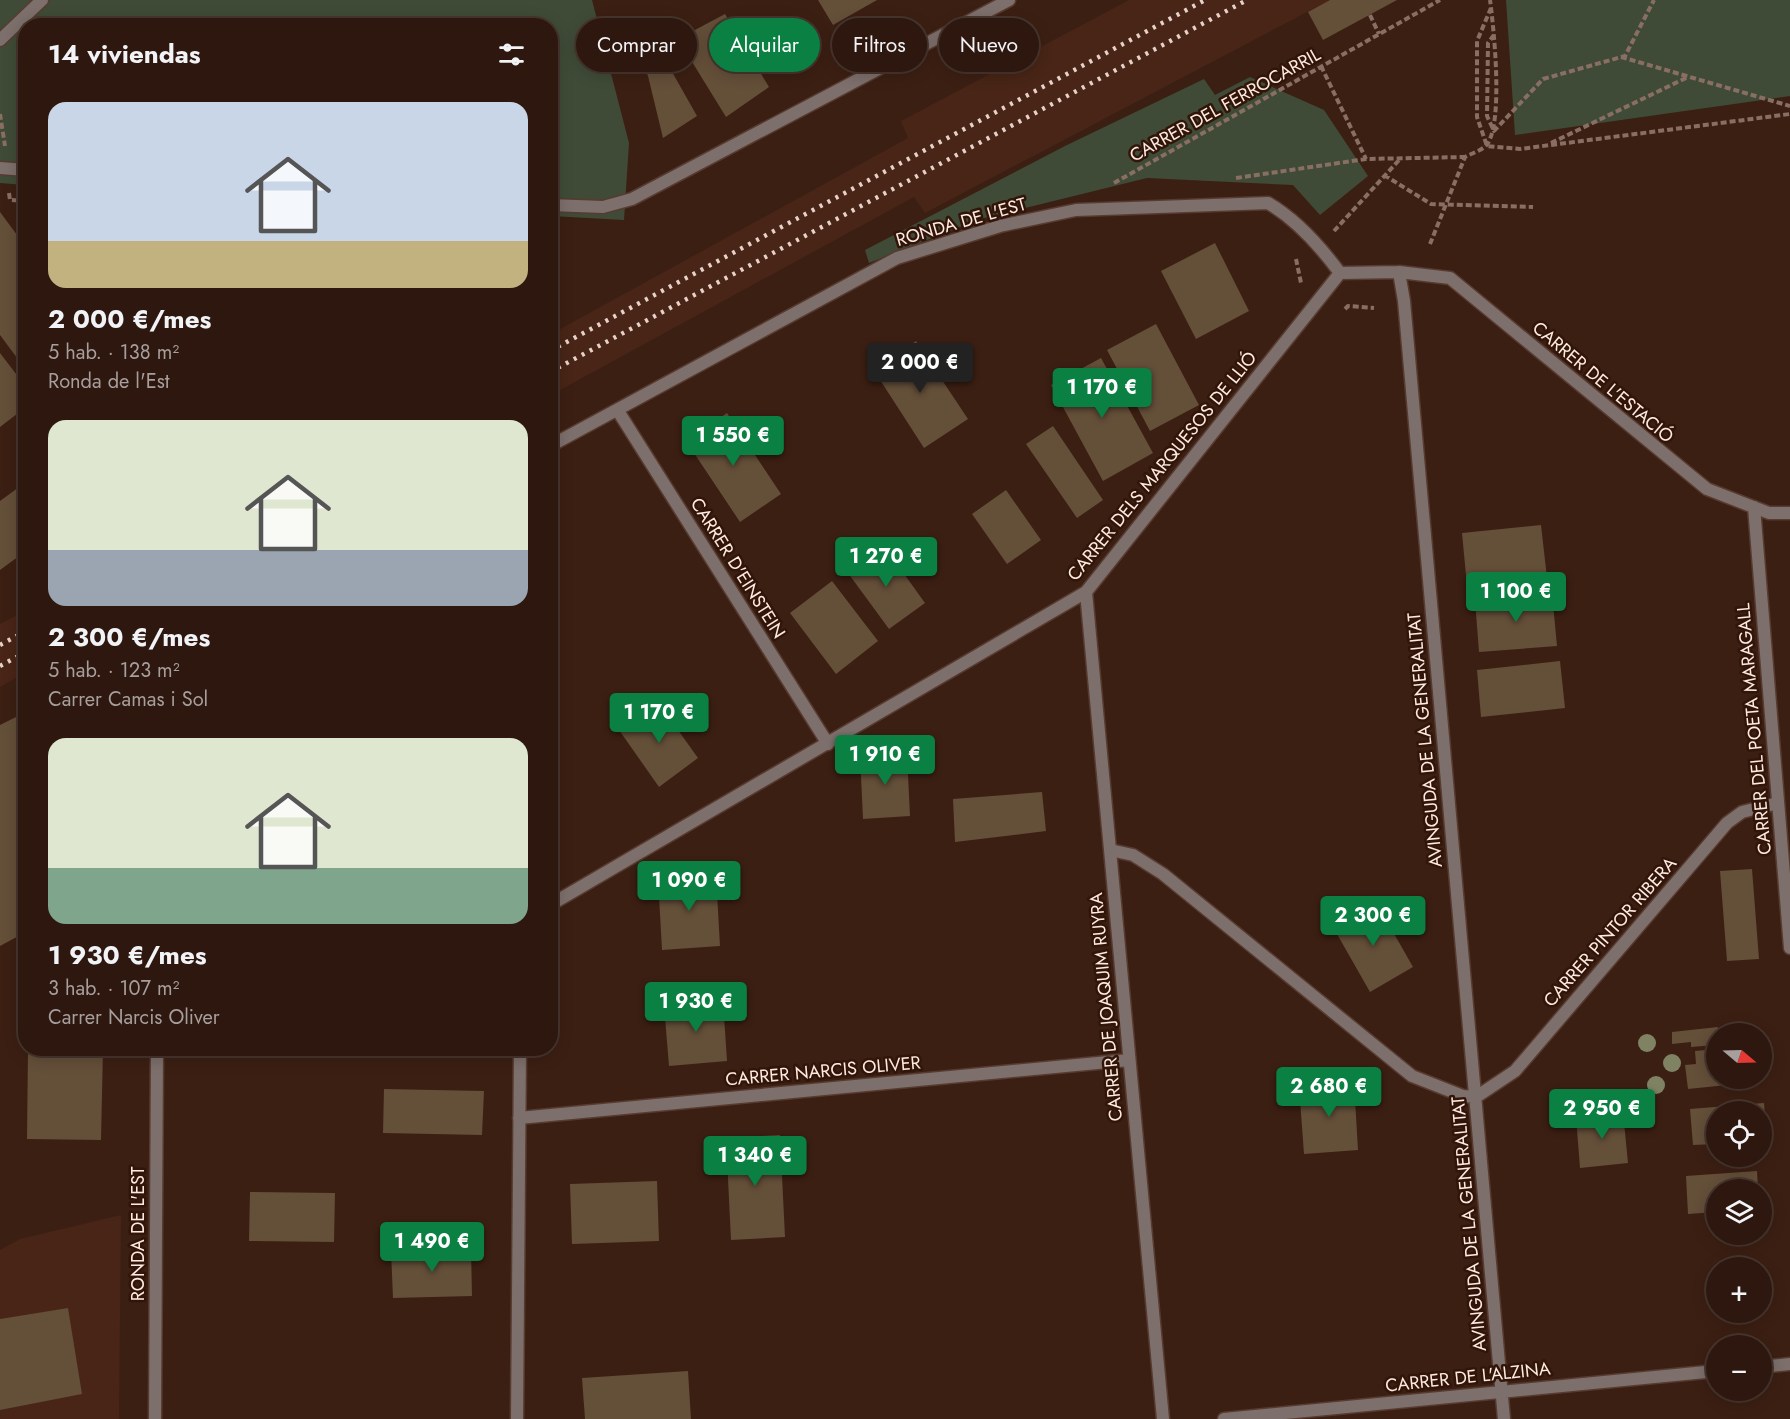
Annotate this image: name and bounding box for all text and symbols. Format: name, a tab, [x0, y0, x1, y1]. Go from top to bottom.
chip: Comprar	[576, 18, 697, 72]
chip: Alquilar	[709, 18, 820, 72]
chip: Filtros	[832, 18, 927, 72]
chip: Nuevo	[939, 18, 1039, 72]
text: 14 viviendas	[48, 35, 201, 73]
icon: filters	[495, 38, 528, 71]
street label: CARRER DEL FERROCARRIL	[1125, 42, 1325, 168]
icon: home	[234, 141, 342, 249]
street label: RONDA DE L'EST	[893, 191, 1030, 253]
text: 2 000 €/mes	[48, 300, 211, 338]
street label: CARRER DE L'ESTACIÓ	[1527, 315, 1679, 449]
text: 5 hab. · 138 m²	[48, 338, 179, 367]
pin: 2 000 €	[865, 343, 975, 394]
street label: CARRER DELS MARQUESOS DE LLIÓ	[1061, 346, 1263, 586]
text: 2 000 €	[881, 348, 959, 377]
text: Ronda de l'Est	[48, 367, 170, 396]
pin: 1 170 €	[1047, 368, 1157, 419]
text: 1 170 €	[1067, 373, 1137, 402]
pin: 1 550 €	[678, 416, 788, 467]
text: 1 550 €	[696, 421, 770, 450]
icon: home	[234, 459, 342, 567]
street label: CARRER D'EINSTEIN	[684, 493, 792, 643]
pin: 1 270 €	[831, 537, 941, 588]
text: 1 270 €	[849, 542, 923, 571]
pin: 1 100 €	[1461, 572, 1571, 623]
text: 1 100 €	[1480, 577, 1552, 606]
street label: CARRER DEL POETA MARAGALL	[1730, 602, 1778, 856]
street label: AVINGUDA DE LA GENERALITAT	[1401, 611, 1449, 869]
text: 2 300 €/mes	[48, 618, 210, 656]
text: 5 hab. · 123 m²	[48, 656, 180, 685]
text: Carrer Camas i Sol	[48, 685, 208, 714]
pin: 1 170 €	[604, 693, 714, 744]
text: 1 170 €	[624, 698, 694, 727]
pin: 1 910 €	[830, 735, 940, 786]
text: 1 910 €	[849, 740, 921, 769]
icon: home	[234, 777, 342, 885]
street label: CARRER PINTOR RIBERA	[1537, 851, 1683, 1013]
pin: 1 090 €	[634, 861, 744, 912]
text: 1 090 €	[651, 866, 727, 895]
street label: CARRER DE JOAQUIM RUYRA	[1083, 891, 1129, 1123]
pin: 2 300 €	[1318, 896, 1428, 947]
text: 2 300 €	[1334, 901, 1412, 930]
text: 1 930 €/mes	[48, 936, 207, 974]
text: 3 hab. · 107 m²	[48, 974, 179, 1003]
pin: 1 930 €	[641, 982, 751, 1033]
text: 1 930 €	[659, 987, 733, 1016]
text: Carrer Narcis Oliver	[48, 1003, 220, 1032]
north arrow	[1706, 1023, 1772, 1089]
map controls	[1706, 1023, 1772, 1401]
street label: CARRER NARCIS OLIVER	[724, 1050, 922, 1092]
pin: 2 680 €	[1274, 1067, 1384, 1118]
text: 2 680 €	[1290, 1072, 1368, 1101]
pin: 2 950 €	[1547, 1089, 1657, 1140]
text: 2 950 €	[1563, 1094, 1641, 1123]
street label: AVINGUDA DE LA GENERALITAT	[1445, 1095, 1493, 1353]
button: locate	[1706, 1101, 1772, 1167]
pin: 1 340 €	[700, 1136, 810, 1187]
text: 1 340 €	[718, 1141, 792, 1170]
street label: RONDA DE L'EST	[125, 1166, 151, 1301]
button: layers	[1706, 1179, 1772, 1245]
pin: 1 490 €	[377, 1222, 487, 1273]
text: 1 490 €	[394, 1227, 470, 1256]
button: +	[1706, 1257, 1772, 1323]
button: −	[1706, 1335, 1772, 1401]
street label: CARRER DE L'ALZINA	[1384, 1355, 1552, 1399]

